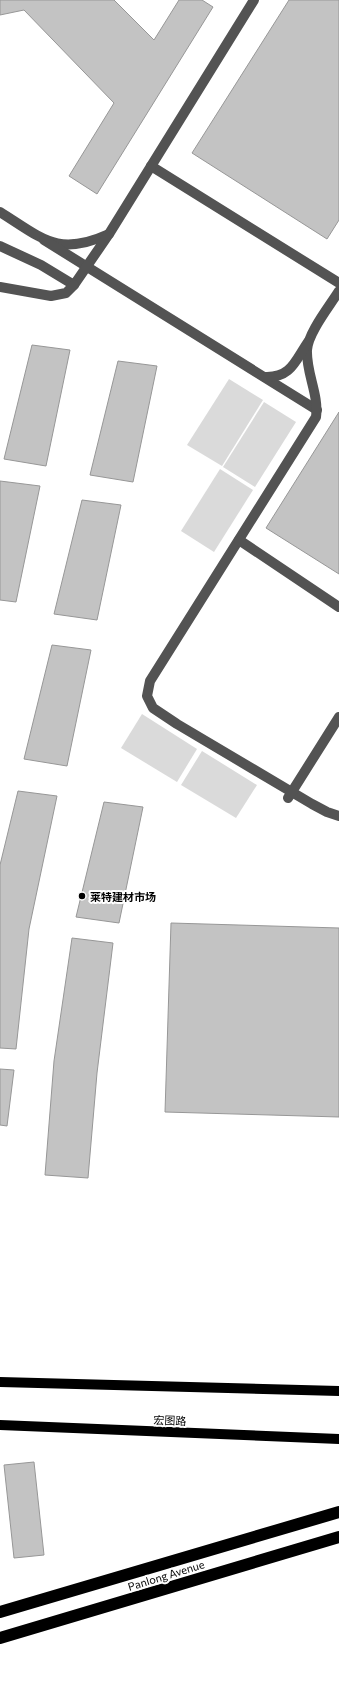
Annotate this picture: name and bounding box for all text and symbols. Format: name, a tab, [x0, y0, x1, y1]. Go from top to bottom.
place label: 莱特建材市场	[90, 890, 156, 903]
marker: 莱特建材市场	[77, 891, 87, 901]
street label: 宏图路	[153, 1413, 187, 1427]
street label: Panlong Avenue	[126, 1557, 206, 1593]

